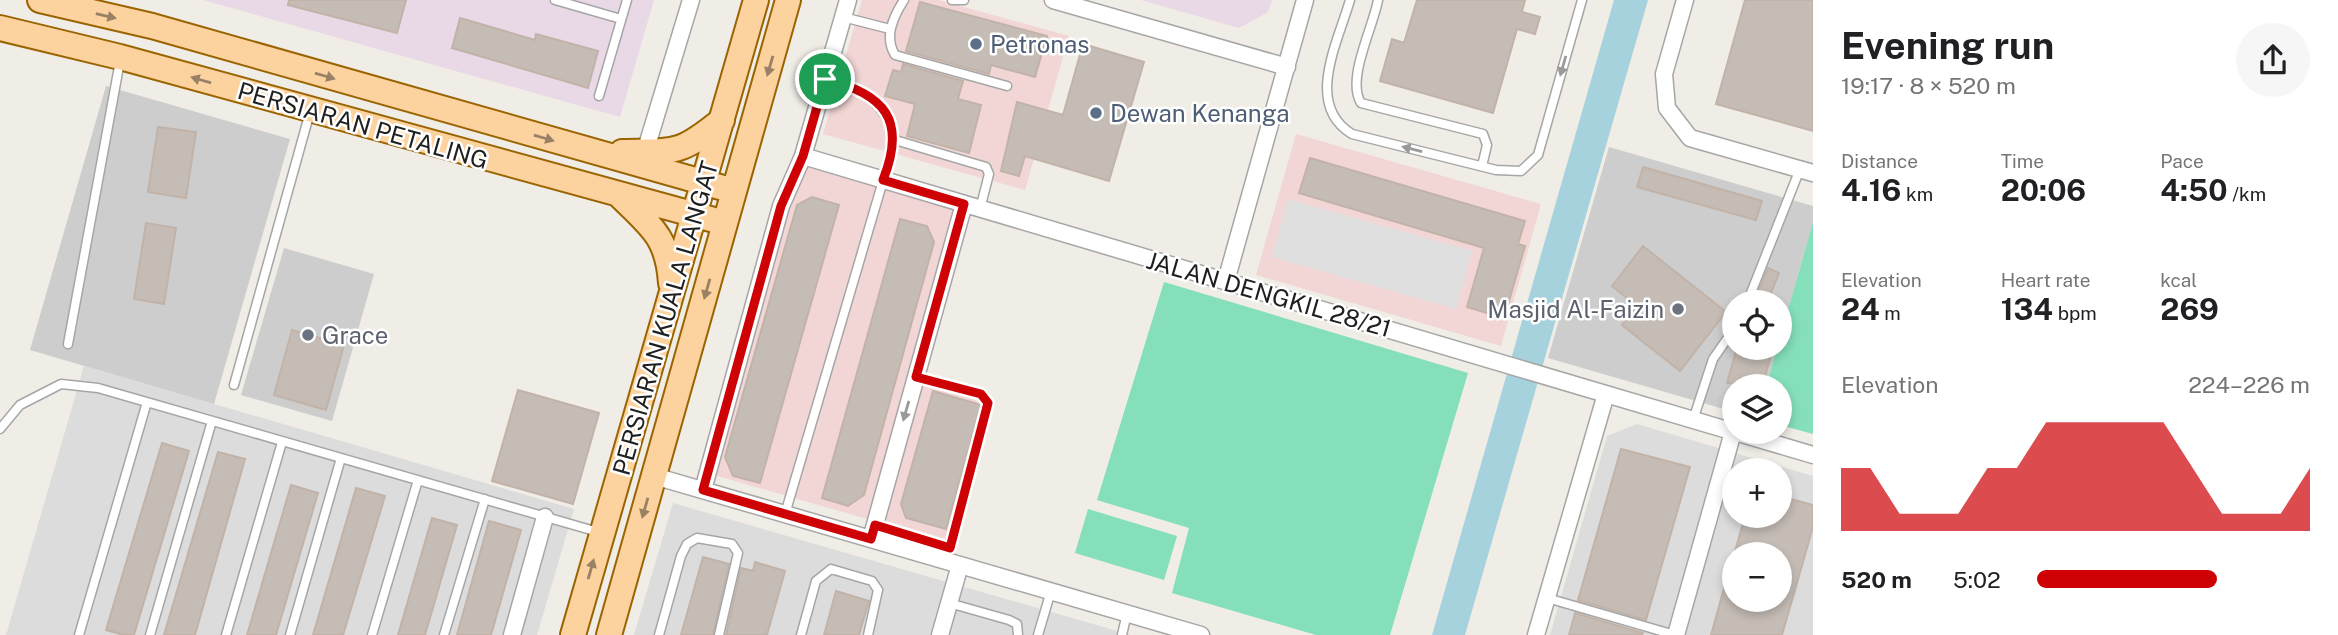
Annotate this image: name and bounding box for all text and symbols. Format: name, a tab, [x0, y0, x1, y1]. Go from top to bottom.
one-way arrow	[95, 10, 117, 21]
text: Evening run	[1841, 23, 2054, 68]
button: share	[2236, 23, 2310, 97]
place label: Petronas	[990, 30, 1089, 58]
marker: Petronas	[968, 36, 984, 52]
pin	[795, 49, 855, 109]
one-way arrow	[764, 55, 774, 76]
one-way arrow	[1558, 55, 1568, 76]
icon: arrive	[806, 60, 844, 98]
one-way arrow	[315, 72, 336, 82]
text: 19:17 · 8 × 520 m	[1841, 72, 2016, 99]
one-way arrow	[190, 74, 212, 85]
street label: PERSIARAN PETALING	[235, 76, 491, 174]
place label: Dewan Kenanga	[1110, 99, 1290, 127]
marker: Dewan Kenanga	[1088, 105, 1104, 121]
one-way arrow	[534, 134, 555, 144]
one-way arrow	[1401, 143, 1423, 154]
text: Distance	[1841, 150, 1918, 172]
text: Time	[2001, 150, 2044, 172]
text: Pace	[2160, 150, 2204, 172]
street label: PERSIARAN KUALA LANGAT	[607, 158, 723, 478]
text: 4.16	[1841, 172, 1901, 208]
text: 20:06	[2001, 172, 2086, 208]
text: 4:50	[2160, 172, 2228, 208]
text: km	[1901, 183, 1933, 205]
text: /km	[2228, 183, 2266, 205]
street label: JALAN DENGKIL 28/21	[1143, 246, 1395, 342]
text: Elevation	[1841, 269, 1922, 291]
text: Heart rate	[2001, 269, 2090, 291]
text: kcal	[2160, 269, 2197, 291]
one-way arrow	[701, 279, 711, 300]
map controls	[1722, 290, 1792, 612]
button: locate	[1722, 290, 1792, 360]
text: 24	[1841, 291, 1880, 327]
text: 134	[2001, 291, 2053, 327]
text: 269	[2160, 291, 2219, 327]
place label: Masjid Al-Faizin	[1487, 295, 1664, 323]
marker: Masjid Al-Faizin	[1670, 301, 1686, 317]
text: m	[1880, 302, 1901, 324]
text: bpm	[2053, 302, 2097, 324]
place label: Grace	[322, 321, 388, 349]
marker: Grace	[300, 327, 316, 343]
text: Elevation	[1841, 371, 1939, 398]
text: 224–226 m	[2188, 371, 2310, 398]
button: layers	[1722, 374, 1792, 444]
one-way arrow	[901, 401, 911, 422]
button: +	[1722, 458, 1792, 528]
one-way arrow	[639, 498, 649, 519]
button: −	[1722, 542, 1792, 612]
one-way arrow	[586, 558, 597, 580]
text: 520 m	[1841, 566, 1912, 593]
text: 5:02	[1953, 566, 2001, 593]

